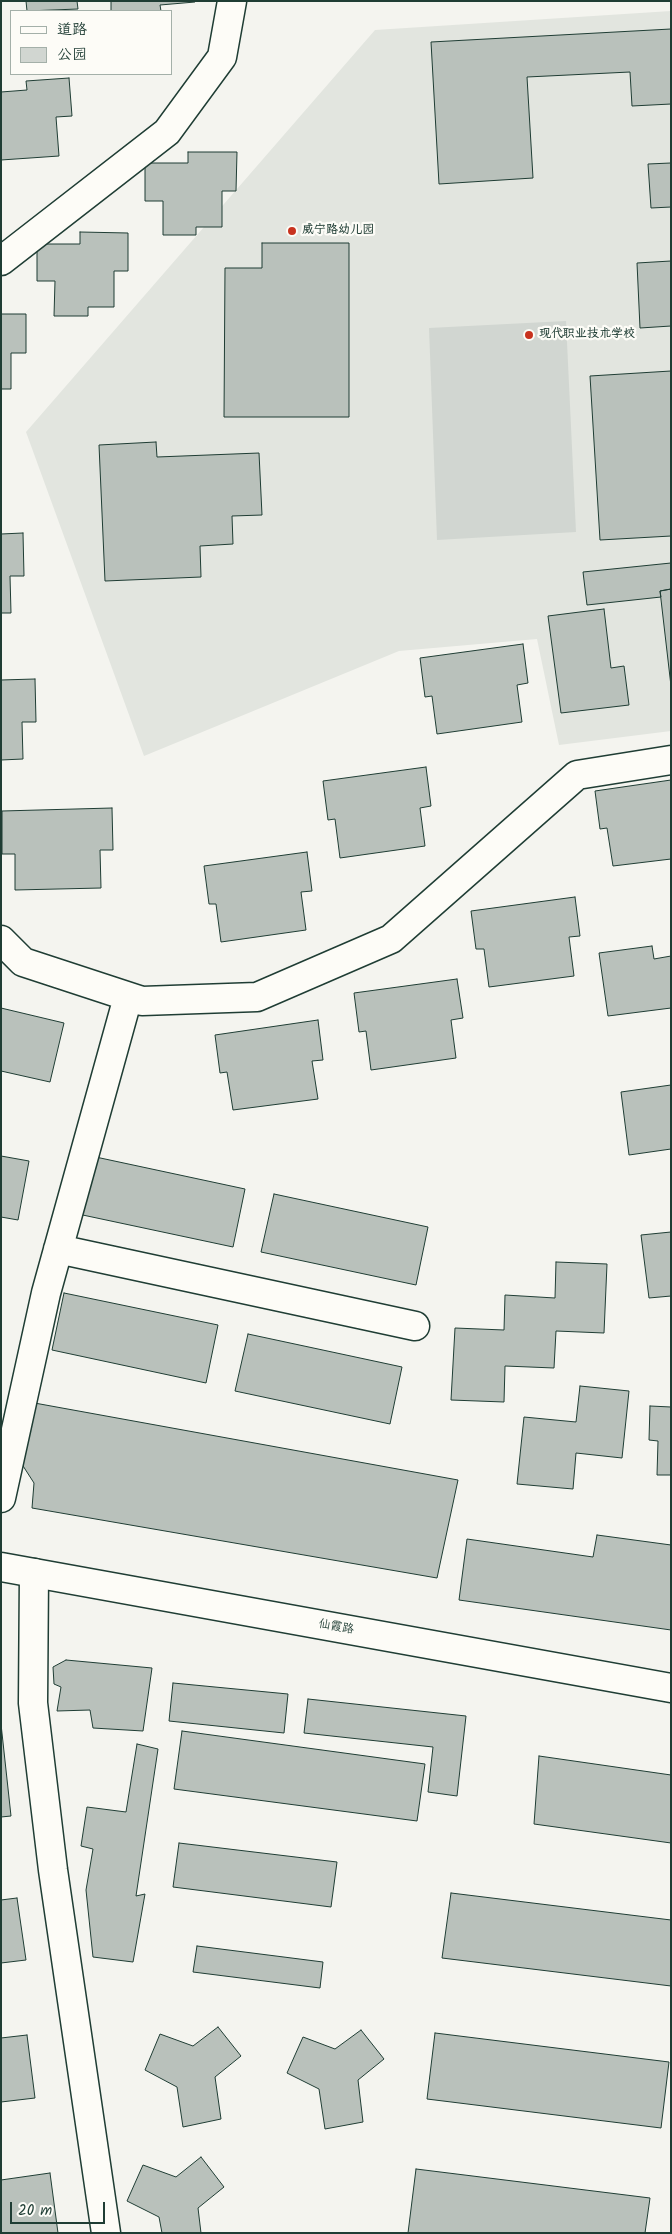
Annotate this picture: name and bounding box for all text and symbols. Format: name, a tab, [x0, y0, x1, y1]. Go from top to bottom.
legend	[10, 10, 172, 75]
text: 道路	[57, 18, 87, 42]
text: 公园	[57, 43, 87, 67]
place label: 威宁路幼儿园	[302, 224, 374, 238]
marker: 威宁路幼儿园	[286, 225, 298, 237]
place label: 现代职业技术学校	[539, 328, 635, 342]
marker: 现代职业技术学校	[523, 329, 535, 341]
street label: 仙霞路	[317, 1618, 355, 1638]
scale bar	[12, 2192, 108, 2224]
text: 20 m	[18, 2199, 52, 2223]

